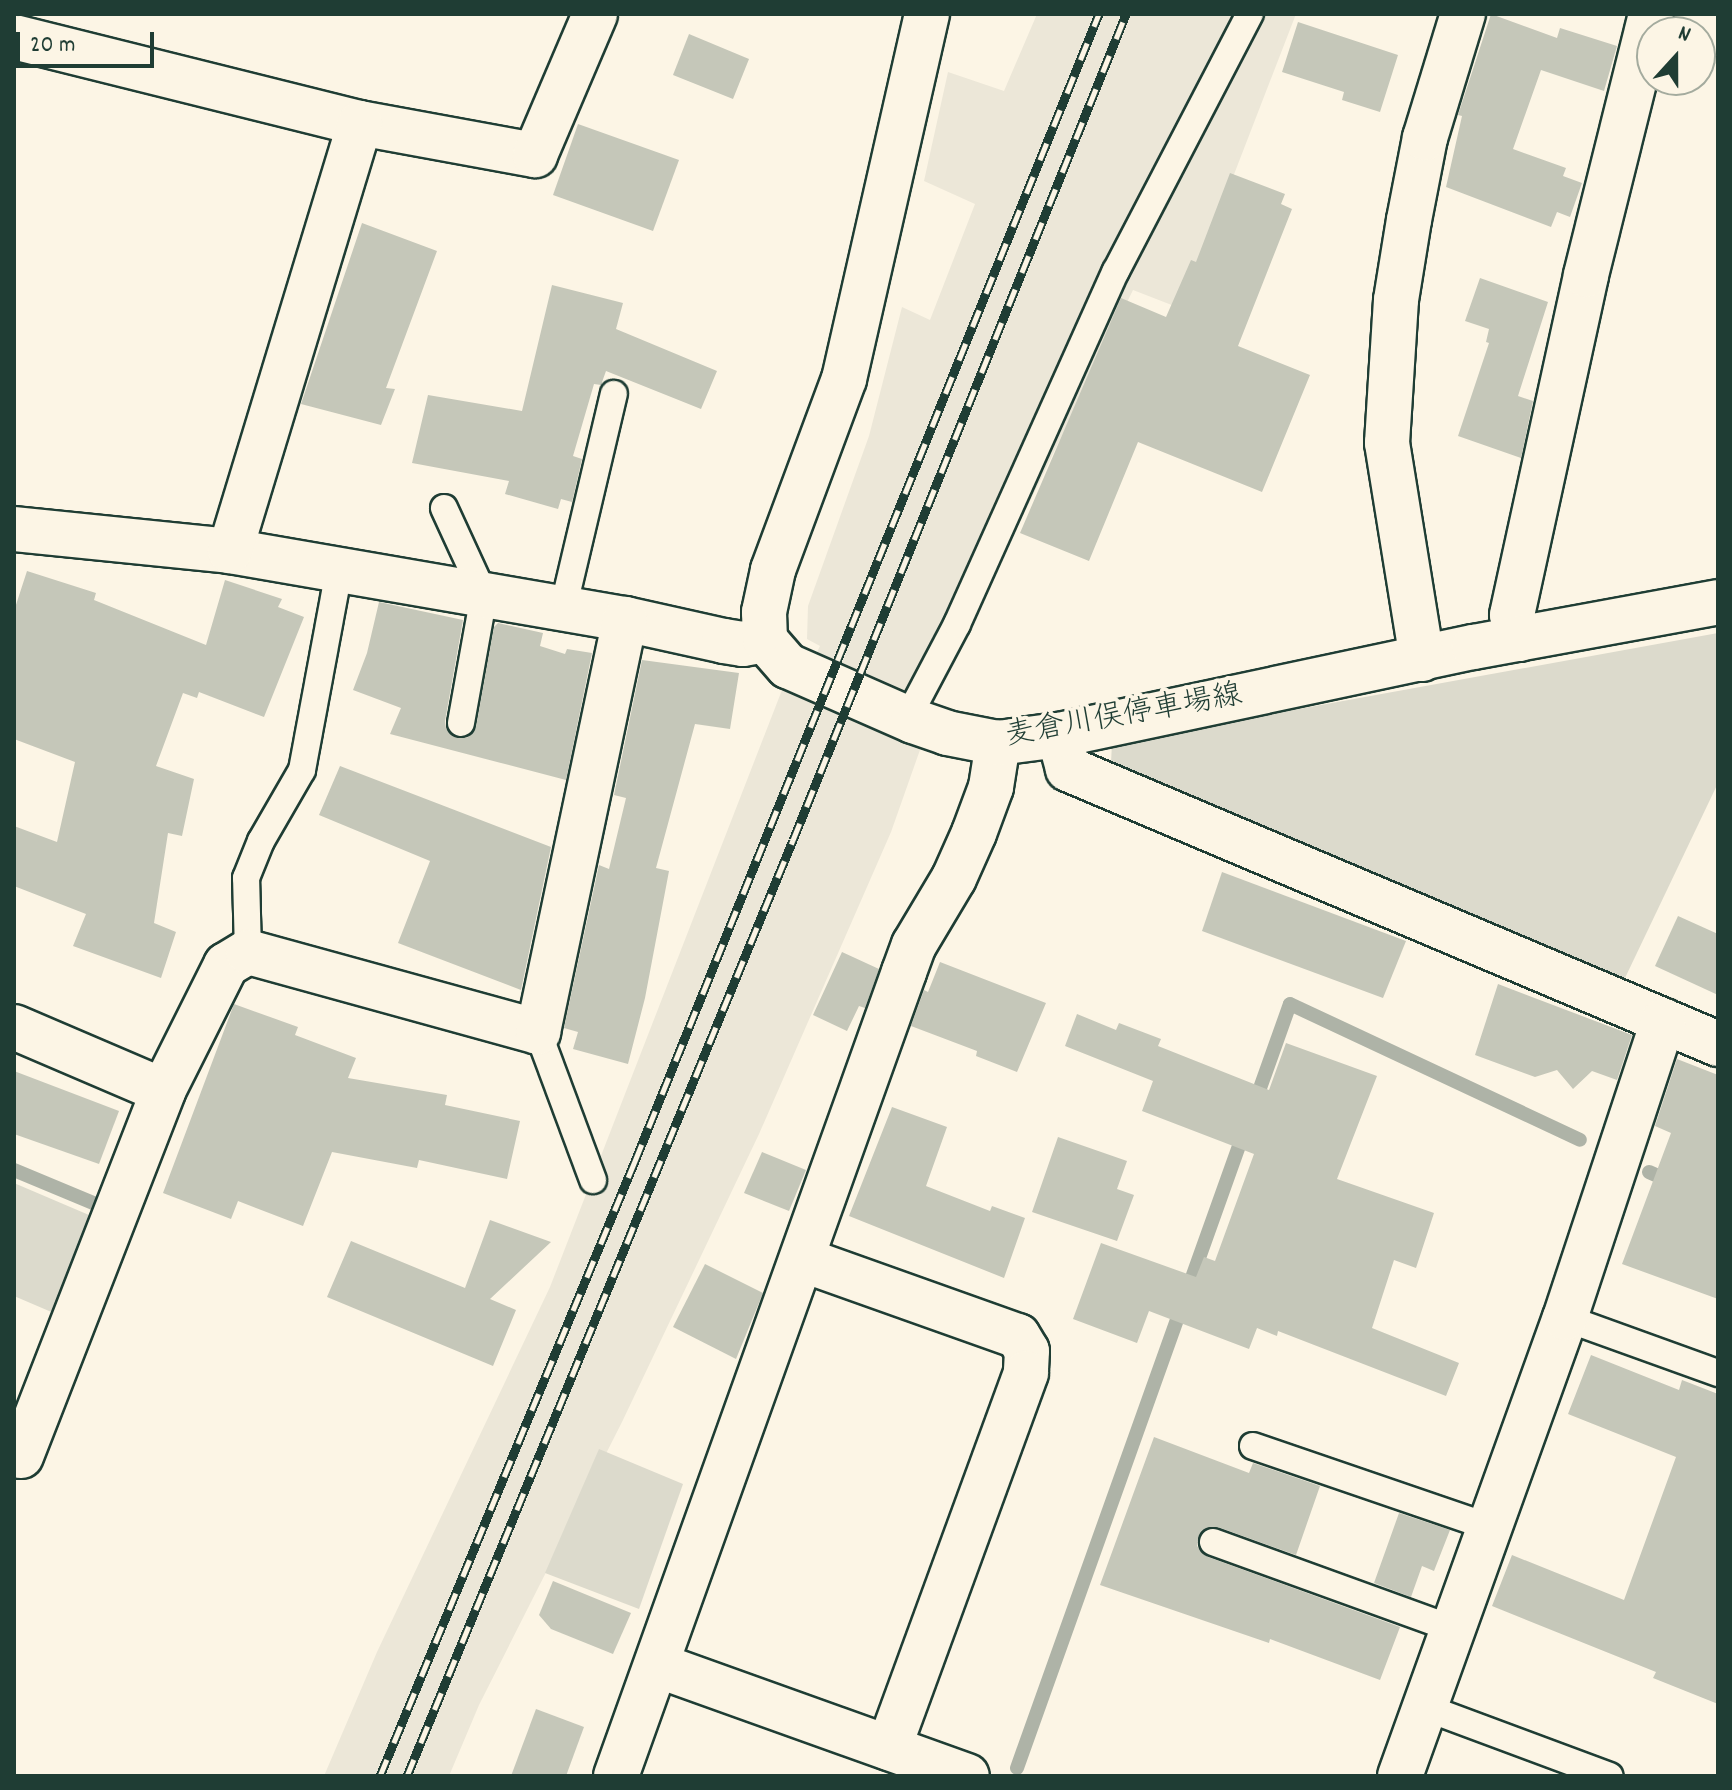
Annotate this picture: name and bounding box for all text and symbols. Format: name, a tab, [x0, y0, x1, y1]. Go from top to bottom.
scale bar	[20, 16, 158, 66]
north arrow	[1636, 16, 1716, 96]
text: N	[1673, 19, 1695, 51]
text: 20 m	[30, 29, 76, 63]
street label: 麦倉川俣停車場線	[1003, 679, 1245, 757]

